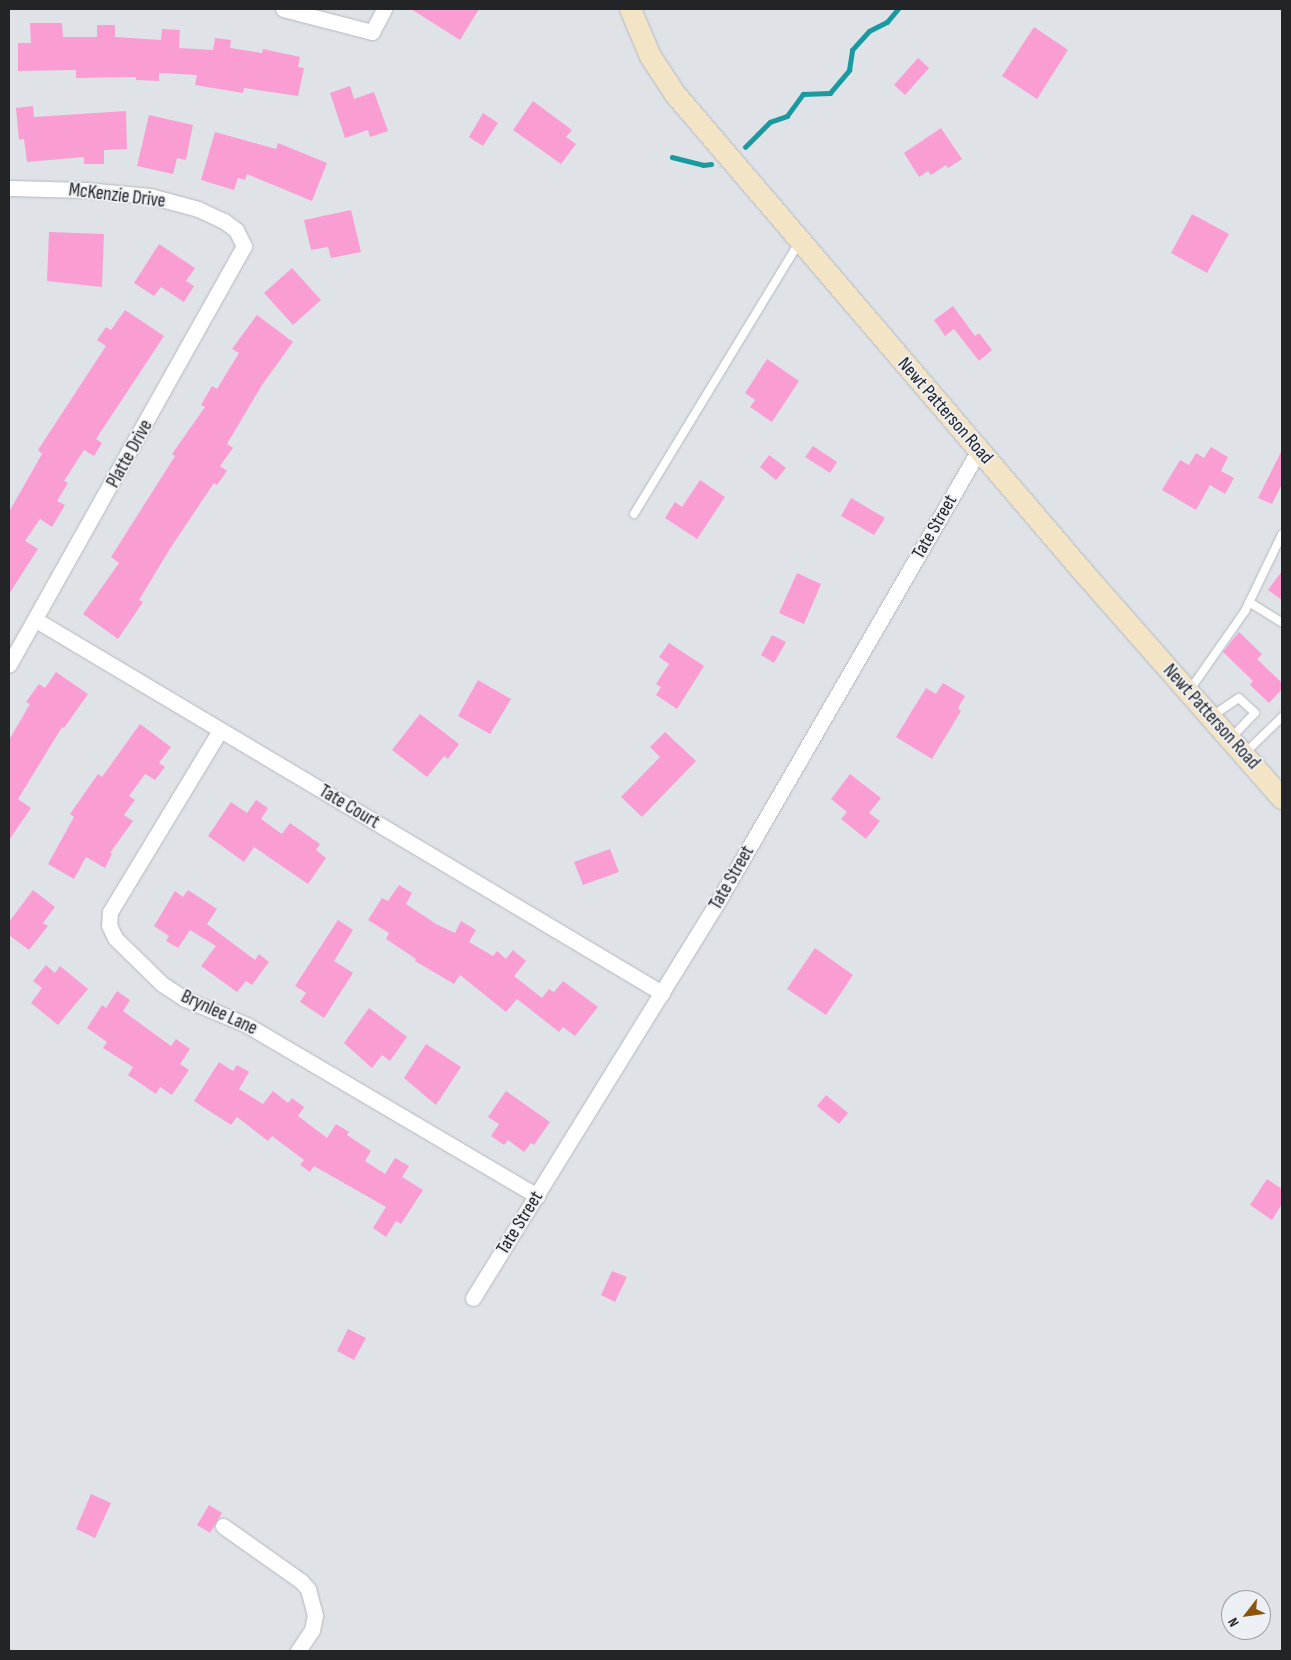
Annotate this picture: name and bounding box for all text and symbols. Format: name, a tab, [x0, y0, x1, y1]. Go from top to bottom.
street label: McKenzie Drive	[67, 179, 167, 213]
street label: Newt Patterson Road	[893, 353, 997, 469]
street label: Platte Drive	[102, 416, 158, 492]
street label: Tate Street	[908, 491, 962, 563]
street label: Newt Patterson Road	[1158, 660, 1264, 774]
street label: Tate Court	[315, 780, 383, 834]
street label: Tate Street	[705, 842, 759, 914]
street label: Brynlee Lane	[177, 985, 261, 1041]
street label: Tate Street	[492, 1187, 548, 1259]
north arrow	[1221, 1590, 1271, 1640]
text: N	[1224, 1615, 1243, 1630]

